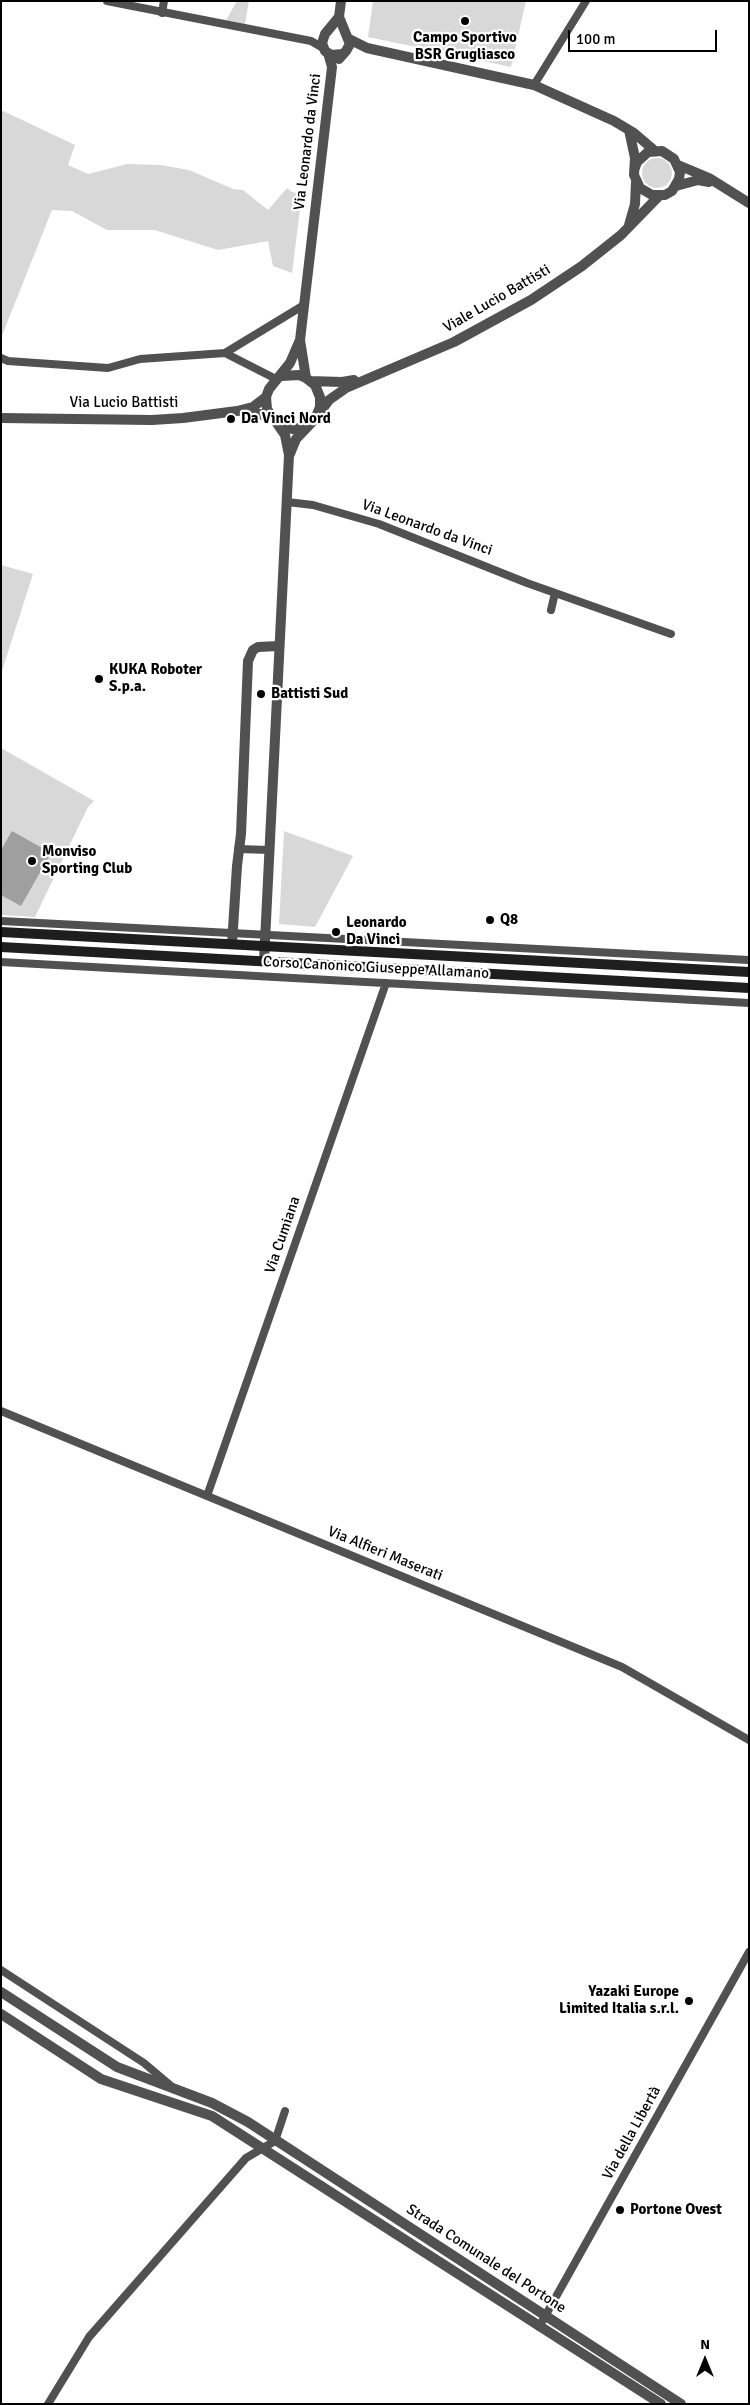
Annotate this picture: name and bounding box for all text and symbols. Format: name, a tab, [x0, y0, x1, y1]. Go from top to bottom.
marker: Campo Sportivo BSR Grugliasco	[459, 15, 471, 27]
scale bar	[570, 20, 719, 52]
place label: Campo Sportivo BSR Grugliasco	[413, 29, 517, 64]
text: 100 m	[576, 30, 616, 48]
street label: Via Leonardo da Vinci	[291, 73, 325, 211]
street label: Viale Lucio Battisti	[440, 261, 554, 337]
street label: Via Lucio Battisti	[70, 394, 178, 412]
place label: Da Vinci Nord	[241, 410, 331, 428]
marker: Da Vinci Nord	[225, 413, 237, 425]
street label: Via Leonardo da Vinci	[359, 496, 495, 560]
place label: KUKA Roboter S.p.a.	[109, 661, 202, 696]
marker: KUKA Roboter S.p.a.	[93, 673, 105, 685]
place label: Battisti Sud	[271, 685, 348, 703]
marker: Battisti Sud	[255, 688, 267, 700]
place label: Monviso Sporting Club	[42, 843, 132, 878]
marker: Monviso Sporting Club	[26, 855, 38, 867]
place label: Q8	[500, 911, 518, 929]
place label: Leonardo Da Vinci	[346, 914, 407, 949]
marker: Q8	[484, 914, 496, 926]
marker: Leonardo Da Vinci	[330, 926, 342, 938]
street label: Corso Canonico Giuseppe Allamano	[263, 953, 489, 983]
street label: Via Cumiana	[261, 1194, 305, 1276]
street label: Via Alfieri Maserati	[325, 1523, 445, 1585]
place label: Yazaki Europe Limited Italia s.r.l.	[559, 1983, 679, 2018]
marker: Yazaki Europe Limited Italia s.r.l.	[683, 1995, 695, 2007]
street label: Via della Libertà	[599, 2083, 665, 2183]
street label: Strada Comunale del Portone	[403, 2201, 569, 2317]
place label: Portone Ovest	[630, 2201, 722, 2219]
marker: Portone Ovest	[614, 2204, 626, 2216]
north arrow	[680, 2335, 730, 2385]
text: N	[700, 2336, 710, 2353]

